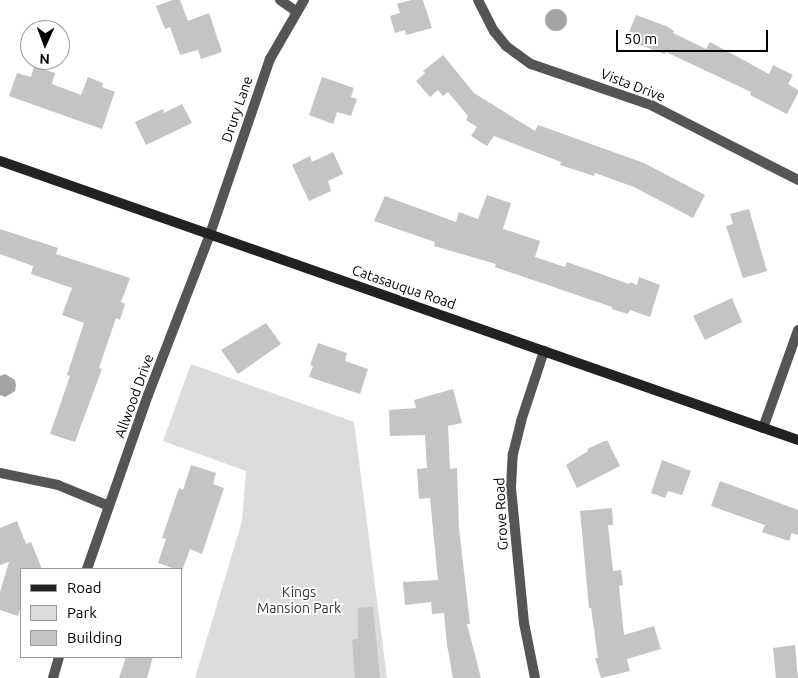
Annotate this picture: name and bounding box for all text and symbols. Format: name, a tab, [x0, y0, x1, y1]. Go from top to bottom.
north arrow	[20, 20, 70, 70]
scale bar	[618, 20, 770, 52]
text: 50 m	[624, 30, 657, 47]
text: N	[39, 51, 50, 67]
street label: Vista Drive	[598, 65, 668, 105]
street label: Drury Lane	[218, 74, 256, 144]
street label: Catasauqua Road	[350, 261, 458, 313]
street label: Allwood Drive	[111, 352, 157, 440]
street label: Grove Road	[491, 477, 511, 551]
legend	[20, 568, 182, 658]
text: Road	[67, 579, 102, 596]
park label: Kings Mansion Park	[257, 584, 341, 616]
text: Park	[67, 604, 97, 621]
text: Building	[67, 629, 122, 646]

